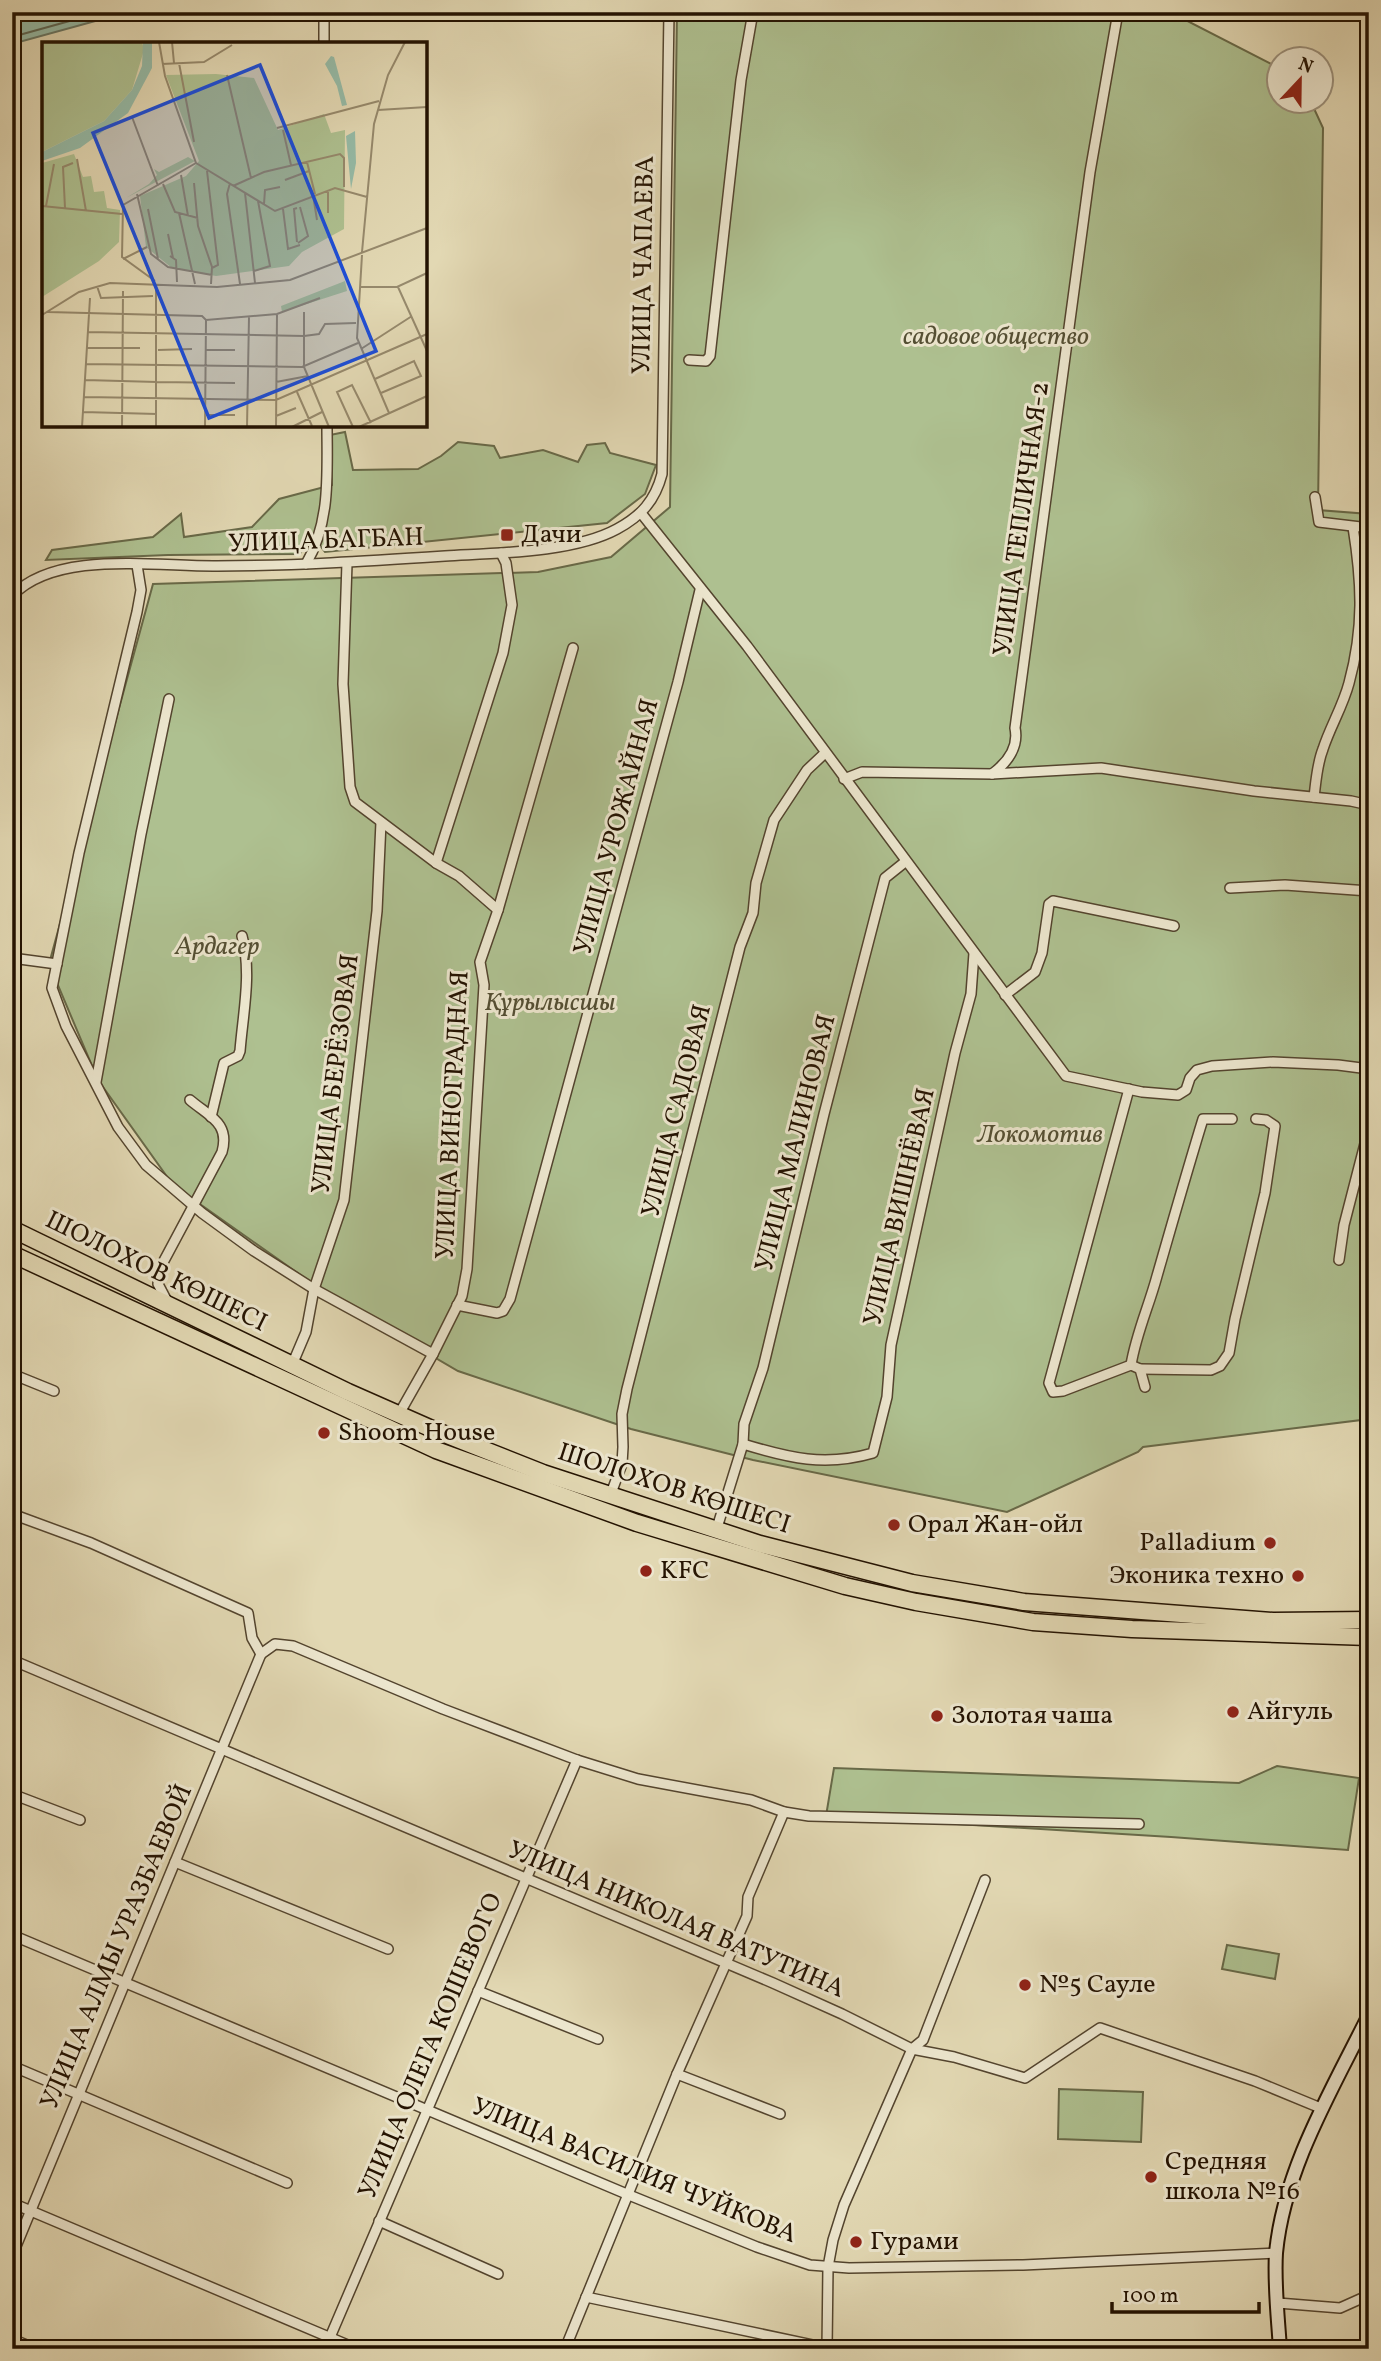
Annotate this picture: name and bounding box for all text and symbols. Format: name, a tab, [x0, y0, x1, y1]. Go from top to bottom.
inset map	[42, 42, 427, 427]
north arrow	[1266, 46, 1336, 116]
text: N	[1294, 51, 1317, 81]
street label: УЛИЦА ЧАПАЕВА	[624, 155, 664, 375]
park label: садовое общество	[903, 319, 1089, 355]
street label: УЛИЦА ТЕПЛИЧНАЯ-2	[985, 379, 1059, 659]
place label: Дачи	[521, 517, 582, 553]
street label: УЛИЦА БАГБАН	[228, 520, 424, 562]
marker: Дачи	[499, 527, 515, 543]
street label: УЛИЦА УРОЖАЙНАЯ	[565, 695, 669, 959]
park label: Ардагер	[174, 929, 259, 965]
street label: УЛИЦА БЕРЁЗОВАЯ	[303, 952, 369, 1196]
street label: УЛИЦА ВИНОГРАДНАЯ	[427, 970, 479, 1260]
park label: Құрылысшы	[484, 985, 616, 1021]
street label: УЛИЦА САДОВАЯ	[633, 1001, 721, 1221]
street label: УЛИЦА МАЛИНОВАЯ	[747, 1011, 845, 1275]
street label: УЛИЦА ВИШНЁВАЯ	[855, 1085, 945, 1329]
park label: Локомотив	[976, 1117, 1103, 1153]
street label: ШОЛОХОВ КӨШЕСІ	[39, 1203, 273, 1341]
place label: Shoom House	[338, 1415, 495, 1451]
marker: Shoom House	[316, 1425, 332, 1441]
street label: ШОЛОХОВ КӨШЕСІ	[553, 1434, 795, 1544]
place label: Орал Жан-ойл	[908, 1507, 1083, 1543]
marker: Орал Жан-ойл	[886, 1517, 902, 1533]
place label: Palladium	[1139, 1525, 1256, 1561]
marker: Palladium	[1262, 1535, 1278, 1551]
place label: KFC	[660, 1553, 709, 1589]
place label: Эконика техно	[1109, 1558, 1284, 1594]
marker: KFC	[638, 1563, 654, 1579]
marker: Эконика техно	[1290, 1568, 1306, 1584]
place label: Айгуль	[1247, 1694, 1333, 1730]
place label: Золотая чаша	[951, 1698, 1113, 1734]
marker: Айгуль	[1225, 1704, 1241, 1720]
marker: Золотая чаша	[929, 1708, 945, 1724]
street label: УЛИЦА АЛМЫ УРАЗБАЕВОЙ	[32, 1779, 202, 2115]
street label: УЛИЦА НИКОЛАЯ ВАТУТИНА	[502, 1832, 850, 2008]
street label: УЛИЦА ОЛЕГА КОШЕВОГО	[350, 1887, 512, 2205]
place label: №5 Сауле	[1039, 1967, 1155, 2003]
marker: №5 Сауле	[1017, 1977, 1033, 1993]
street label: УЛИЦА ВАСИЛИЯ ЧУЙКОВА	[466, 2089, 802, 2253]
place label: Средняя школа №16	[1165, 2144, 1300, 2210]
marker: Средняя школа №16	[1143, 2169, 1159, 2185]
place label: Гурами	[870, 2224, 959, 2260]
marker: Гурами	[848, 2234, 864, 2250]
scale bar	[1112, 2270, 1258, 2314]
text: 100 m	[1122, 2282, 1179, 2311]

